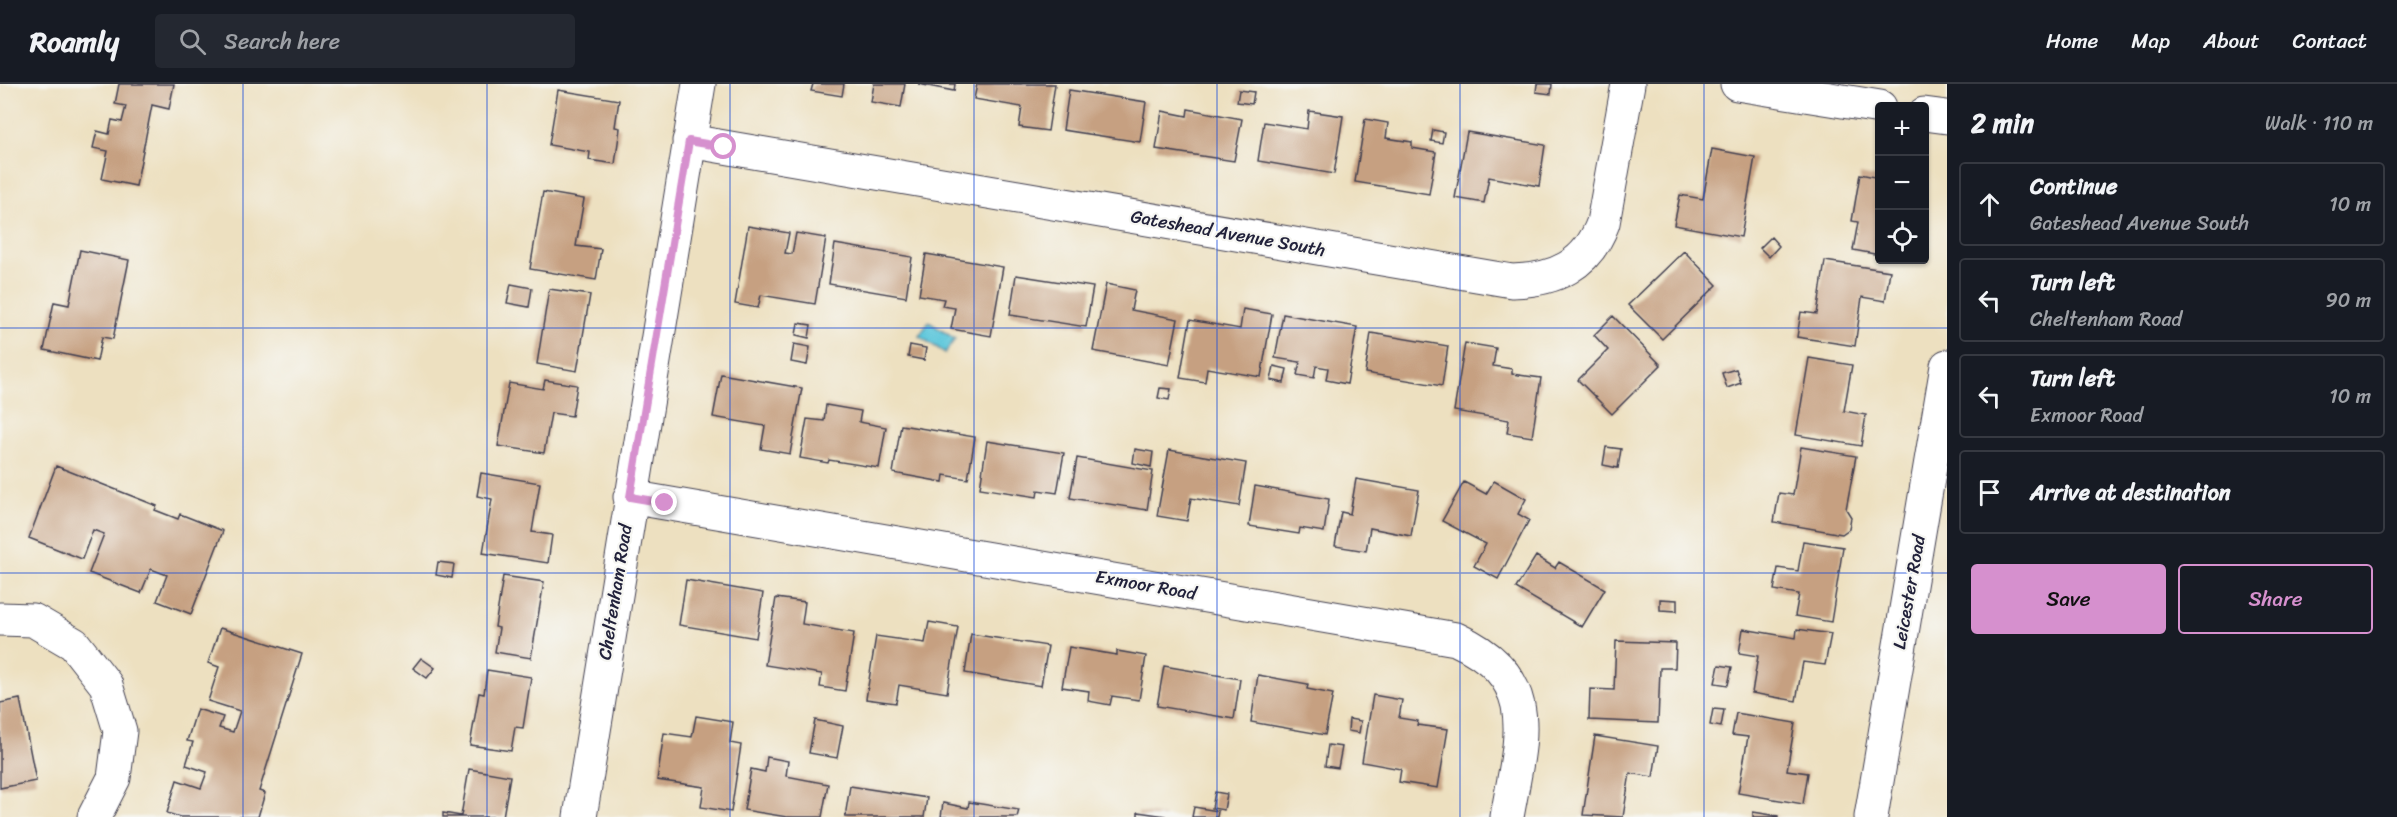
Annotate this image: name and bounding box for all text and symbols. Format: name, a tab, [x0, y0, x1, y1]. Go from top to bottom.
search box	[155, 14, 575, 68]
text: Roamly	[30, 17, 119, 66]
text: Search here	[224, 22, 340, 61]
text: Home	[2046, 22, 2098, 60]
text: Map	[2131, 22, 2170, 60]
text: About	[2203, 22, 2260, 60]
text: Contact	[2293, 22, 2367, 60]
icon: search	[176, 25, 209, 58]
text: 2 min	[1971, 100, 2034, 146]
map controls	[1875, 102, 1929, 264]
button: +	[1875, 102, 1929, 156]
text: Walk · 110 m	[2265, 106, 2373, 141]
route start	[710, 133, 736, 159]
button: −	[1875, 156, 1929, 210]
text: Continue	[2030, 167, 2118, 206]
text: 10 m	[2329, 187, 2371, 222]
icon: ahead	[1973, 188, 2006, 221]
street label: Gateshead Avenue South	[1128, 200, 1328, 266]
text: Gateshead Avenue South	[2030, 206, 2249, 241]
button: locate	[1875, 210, 1929, 264]
text: Turn left	[2030, 263, 2115, 302]
text: 90 m	[2326, 283, 2371, 318]
icon: left	[1973, 284, 2006, 317]
text: Cheltenham Road	[2030, 302, 2182, 337]
text: Turn left	[2030, 359, 2115, 398]
text: 10 m	[2329, 379, 2371, 414]
icon: left	[1973, 380, 2006, 413]
text: Exmoor Road	[2030, 398, 2143, 433]
text: Arrive at destination	[2030, 473, 2231, 512]
icon: arrive	[1973, 476, 2006, 509]
route end	[651, 489, 677, 515]
street label: Cheltenham Road	[588, 520, 642, 662]
street label: Leicester Road	[1883, 531, 1935, 652]
street label: Exmoor Road	[1093, 560, 1200, 610]
button: Save	[1971, 564, 2166, 634]
button: Share	[2178, 564, 2373, 634]

